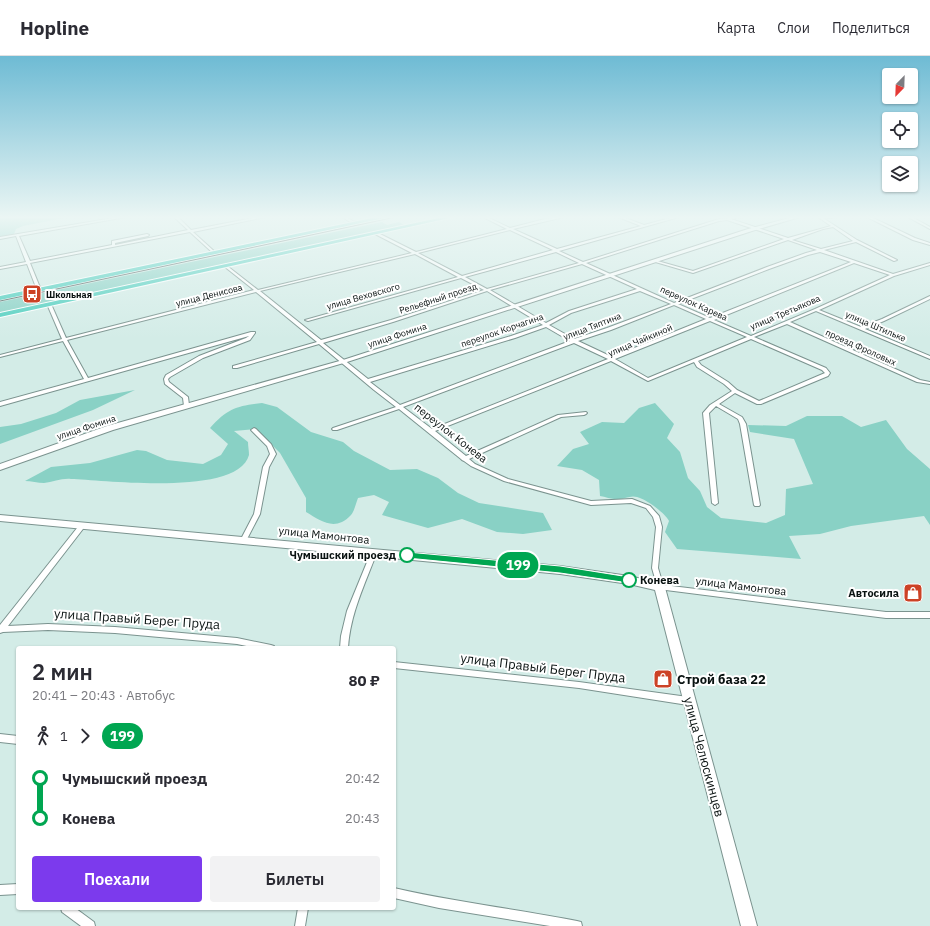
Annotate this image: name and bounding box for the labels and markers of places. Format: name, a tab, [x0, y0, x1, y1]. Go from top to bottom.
bus stop icon: Школьная	[21, 283, 43, 305]
place label: Школьная	[46, 289, 92, 300]
marker: Чумышский проезд	[399, 547, 415, 563]
place label: Чумышский проезд	[290, 548, 397, 562]
marker: Конева	[621, 572, 637, 588]
place label: Конева	[640, 573, 679, 587]
shop icon: Автосила	[902, 582, 924, 604]
place label: Автосила	[848, 586, 899, 600]
shop icon: Строй база 22	[652, 668, 674, 690]
place label: Строй база 22	[677, 671, 766, 688]

